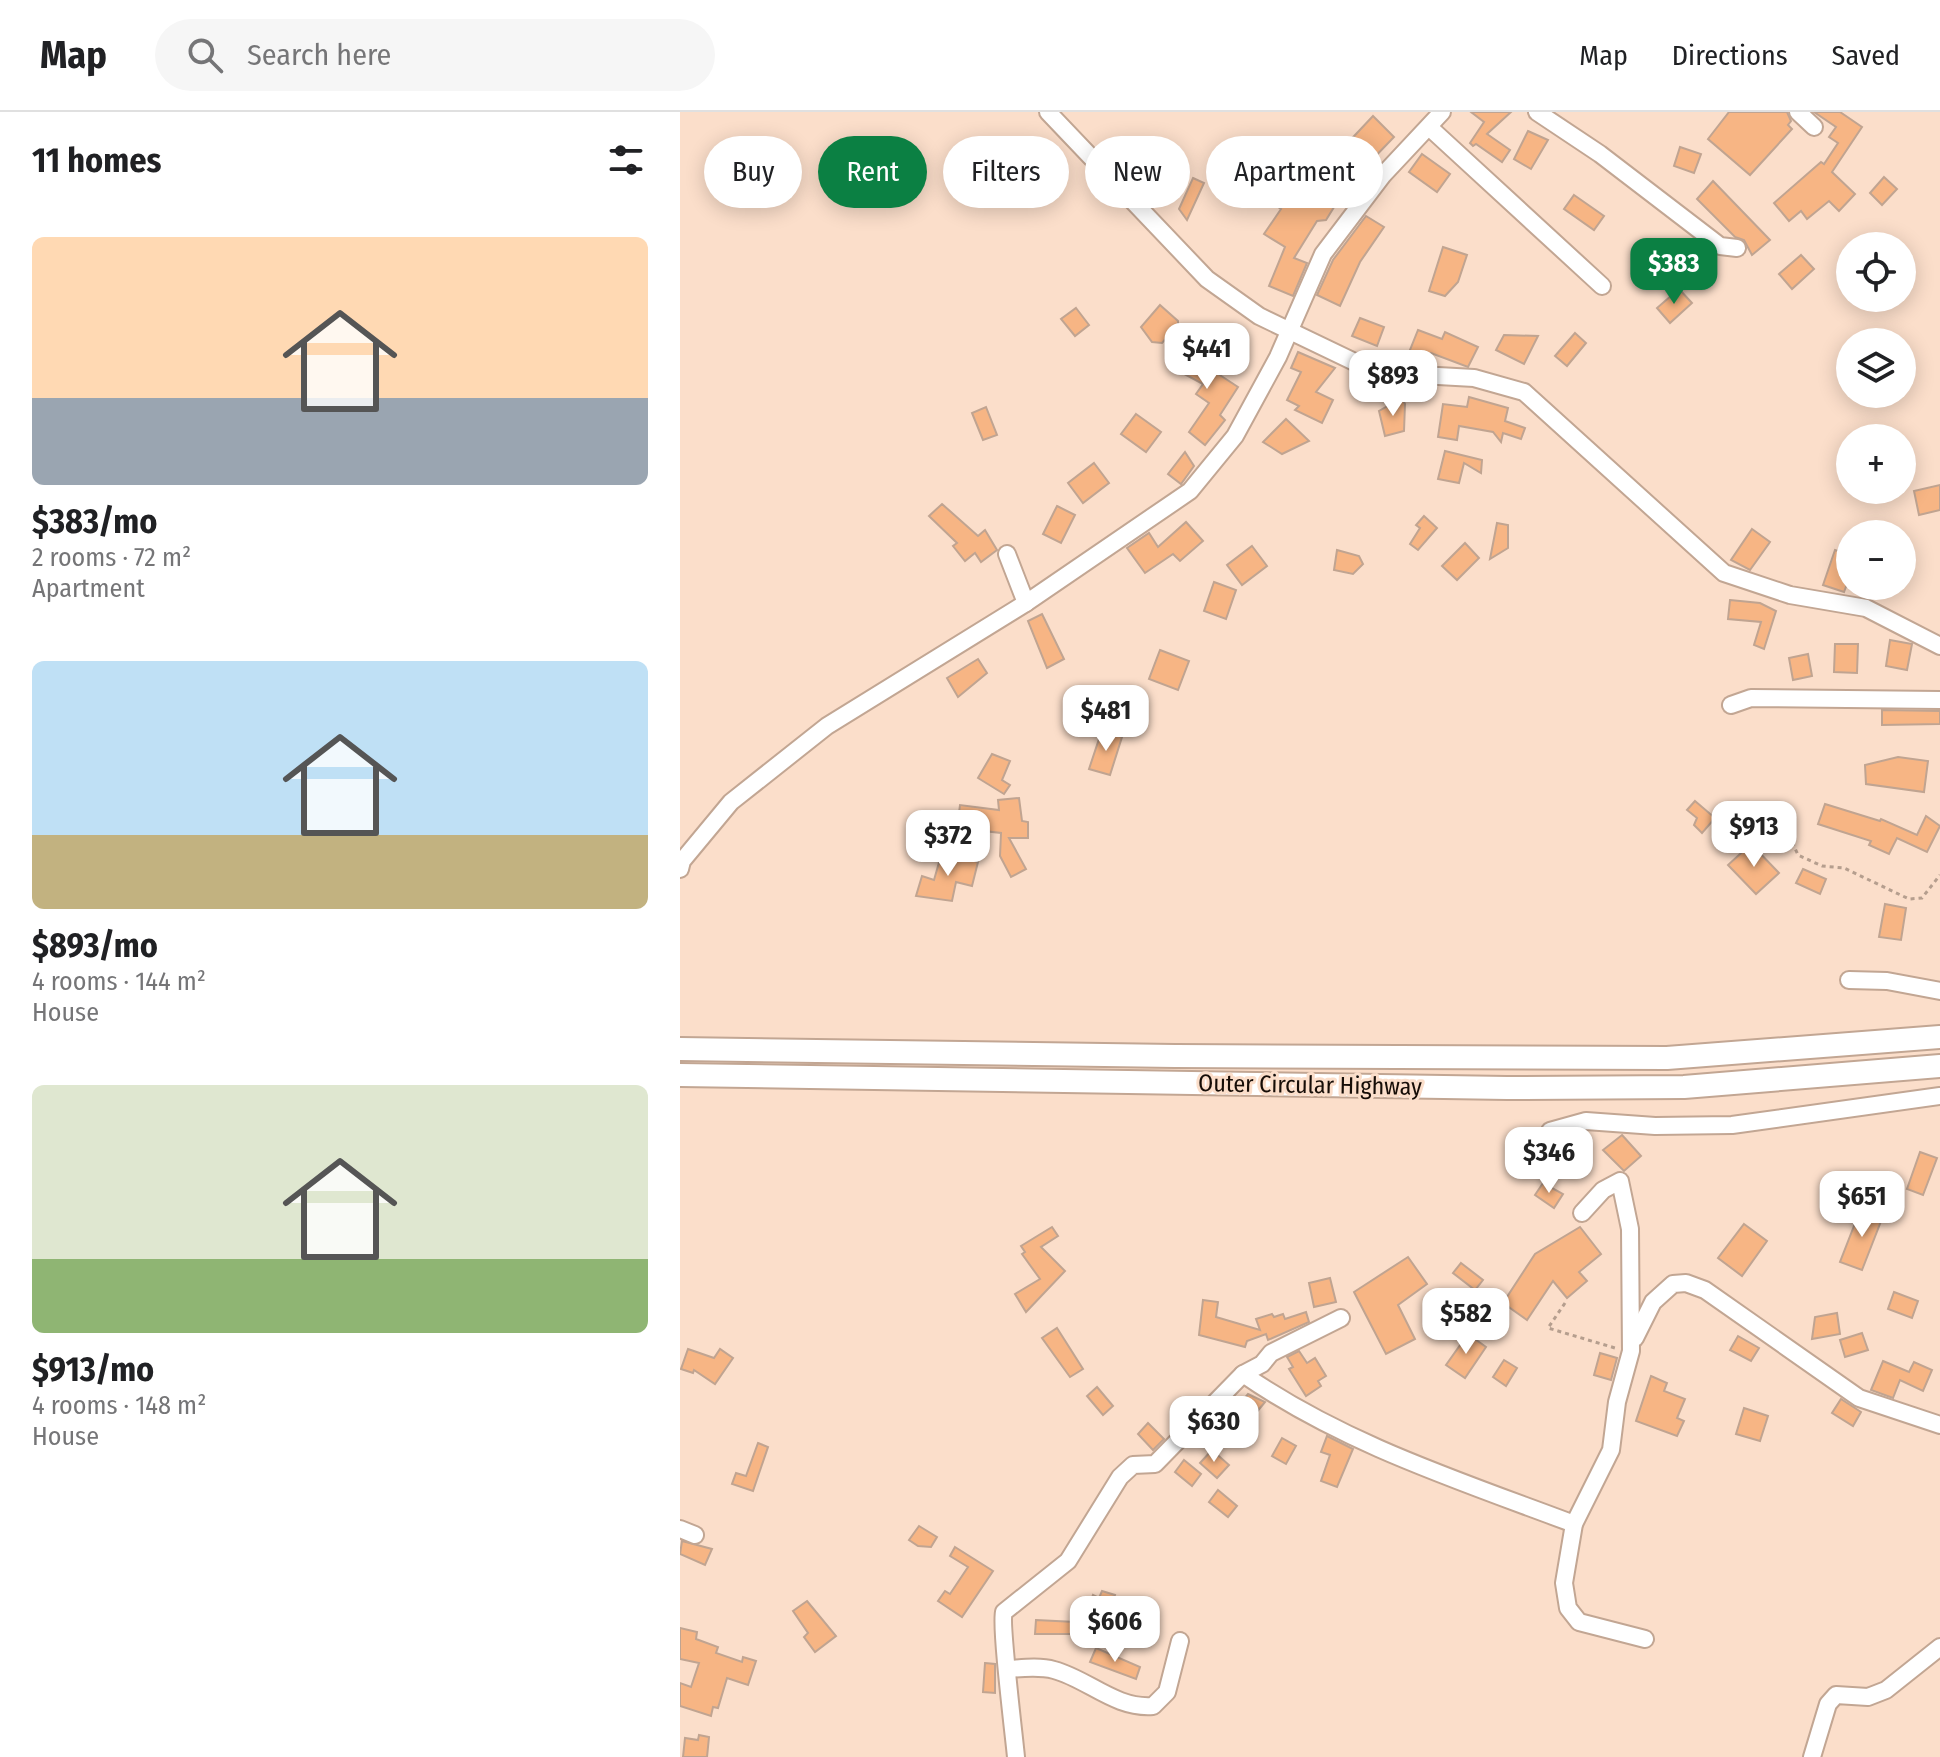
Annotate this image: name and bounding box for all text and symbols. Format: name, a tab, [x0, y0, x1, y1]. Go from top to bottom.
search box	[155, 19, 715, 91]
text: Map	[40, 32, 107, 78]
icon: search	[183, 33, 227, 77]
text: Search here	[247, 37, 391, 73]
text: Map	[1579, 39, 1628, 72]
text: Directions	[1672, 39, 1788, 72]
text: Saved	[1832, 39, 1900, 72]
chip: Buy	[704, 136, 802, 208]
chip: Rent	[818, 136, 927, 208]
chip: Filters	[943, 136, 1069, 208]
chip: New	[1085, 136, 1190, 208]
chip: Apartment	[1206, 136, 1383, 208]
icon: filters	[604, 138, 648, 182]
text: 11 homes	[32, 140, 161, 181]
map controls	[1836, 232, 1916, 600]
button: locate	[1836, 232, 1916, 312]
pin: $383	[1627, 238, 1721, 306]
text: $383	[1648, 248, 1700, 279]
icon: home	[268, 289, 412, 433]
pin: $441	[1160, 323, 1254, 391]
button: layers	[1836, 328, 1916, 408]
text: $441	[1183, 333, 1231, 364]
pin: $893	[1346, 350, 1440, 418]
text: $893	[1367, 360, 1419, 391]
button: +	[1836, 424, 1916, 504]
text: $383/mo	[32, 501, 157, 542]
button: −	[1836, 520, 1916, 600]
text: 2 rooms · 72 m²	[32, 542, 191, 573]
text: Apartment	[32, 573, 145, 604]
pin: $481	[1059, 685, 1153, 753]
text: $481	[1081, 695, 1131, 726]
icon: home	[268, 713, 412, 857]
pin: $913	[1707, 801, 1801, 869]
pin: $372	[901, 810, 995, 878]
text: $913	[1730, 811, 1778, 842]
text: $372	[924, 820, 972, 851]
text: $893/mo	[32, 925, 158, 966]
text: 4 rooms · 144 m²	[32, 966, 206, 997]
text: House	[32, 997, 99, 1028]
street label: Outer Circular Highway	[1198, 1069, 1422, 1101]
pin: $346	[1502, 1127, 1596, 1195]
icon: home	[268, 1137, 412, 1281]
text: $346	[1523, 1137, 1575, 1168]
pin: $651	[1815, 1171, 1909, 1239]
text: $651	[1838, 1181, 1886, 1212]
pin: $582	[1419, 1288, 1513, 1356]
text: $582	[1440, 1298, 1492, 1329]
text: $913/mo	[32, 1349, 154, 1390]
text: 4 rooms · 148 m²	[32, 1390, 206, 1421]
pin: $630	[1167, 1396, 1261, 1464]
text: $630	[1188, 1406, 1240, 1437]
text: House	[32, 1421, 99, 1452]
pin: $606	[1068, 1596, 1162, 1664]
text: $606	[1088, 1606, 1142, 1637]

